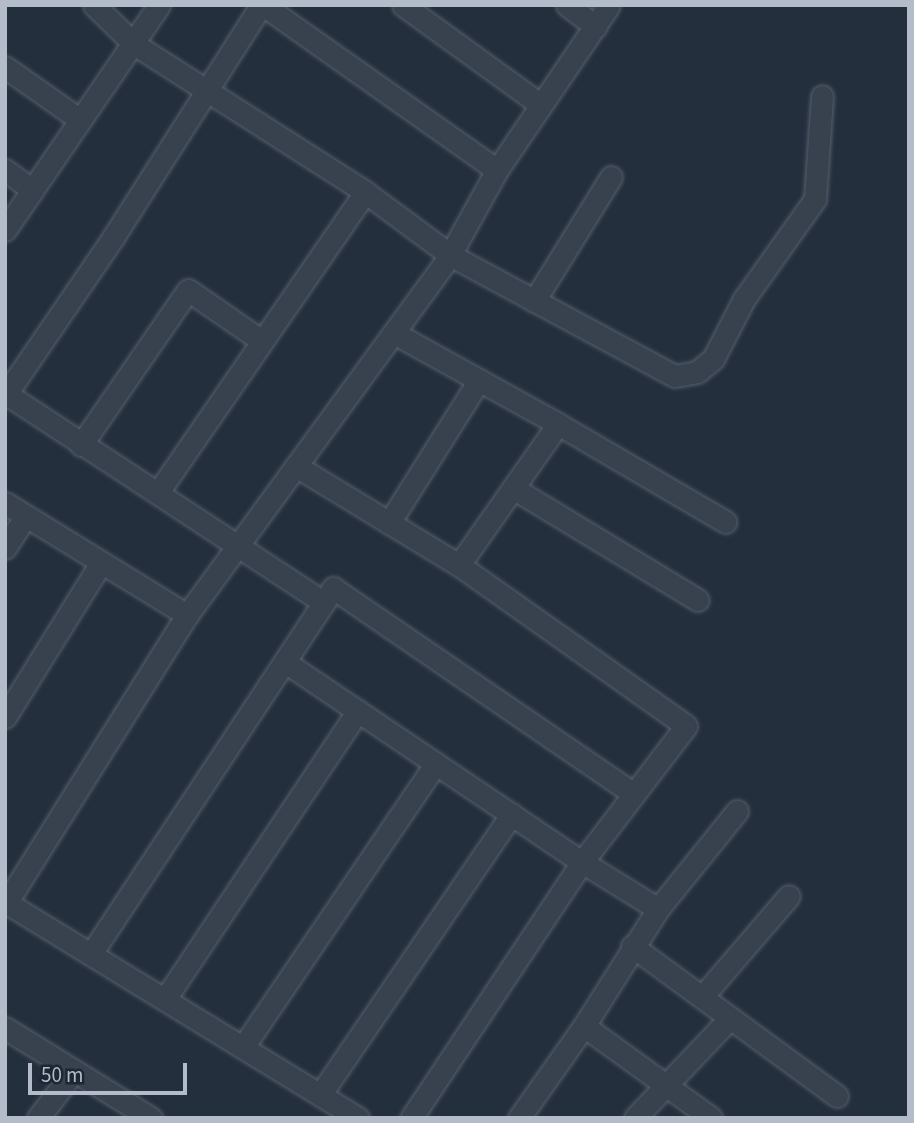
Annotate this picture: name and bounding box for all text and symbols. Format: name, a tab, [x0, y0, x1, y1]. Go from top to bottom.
scale bar	[32, 1050, 191, 1094]
text: 50 m	[41, 1060, 83, 1090]

